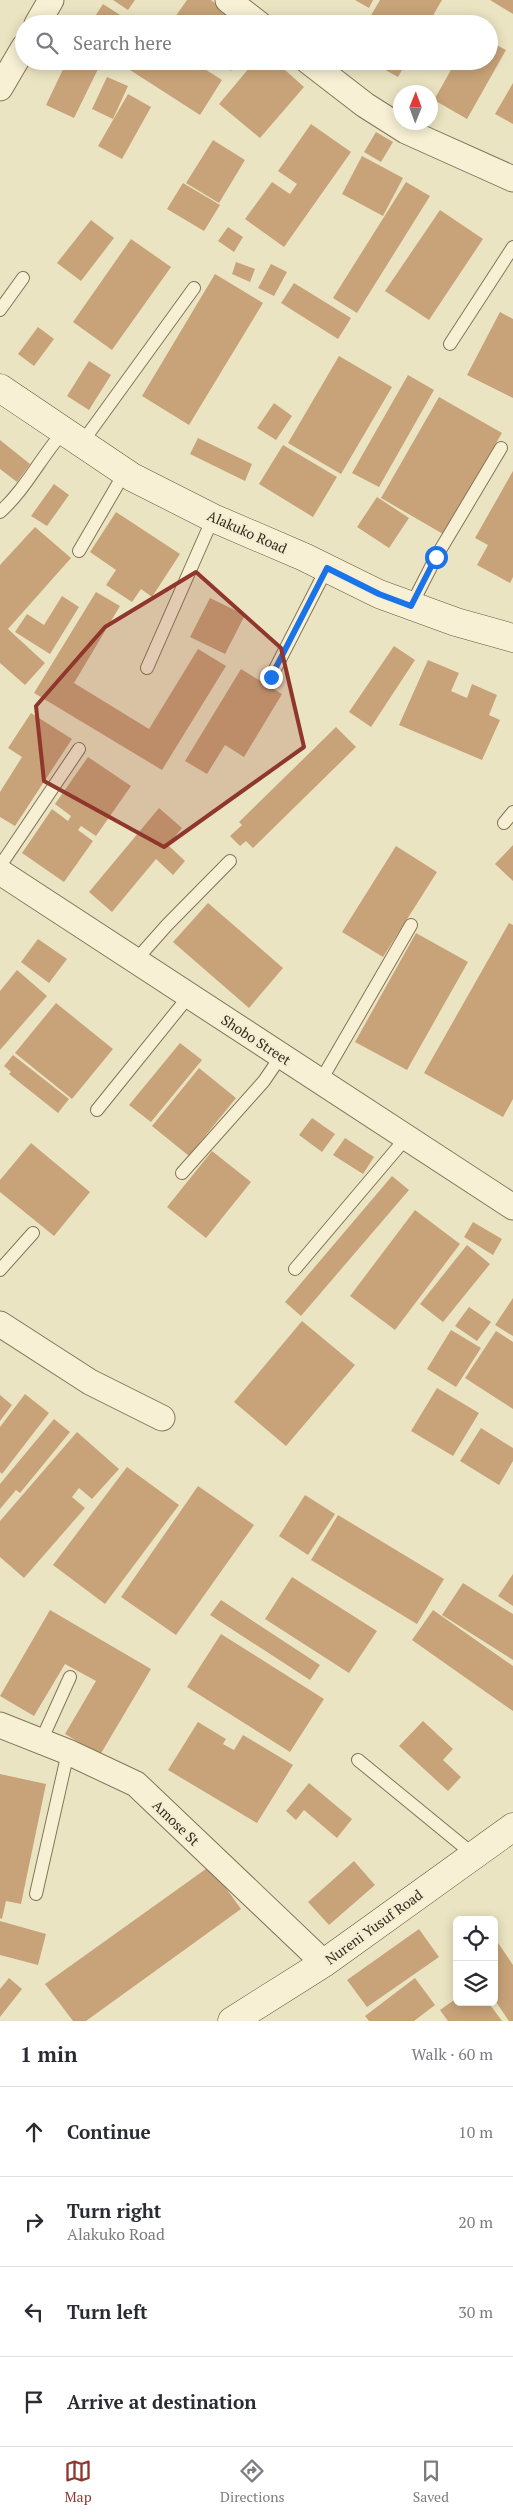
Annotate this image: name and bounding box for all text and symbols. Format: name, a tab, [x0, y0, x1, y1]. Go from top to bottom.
search box	[15, 15, 498, 70]
icon: search	[33, 29, 61, 57]
text: Search here	[73, 30, 172, 55]
north arrow	[393, 85, 438, 130]
street label: Alakuko Road	[204, 505, 290, 558]
route start	[425, 546, 448, 569]
route end	[260, 666, 283, 689]
street label: Shobo Street	[218, 1010, 295, 1070]
street label: Amose St	[149, 1795, 205, 1850]
street label: Nureni Yusuf Road	[321, 1885, 426, 1968]
map controls	[453, 1916, 498, 2006]
button: locate	[453, 1916, 498, 1961]
button: layers	[453, 1961, 498, 2006]
text: 1 min	[20, 2040, 77, 2068]
text: Walk · 60 m	[412, 2043, 493, 2065]
icon: ahead	[20, 2118, 48, 2146]
text: Continue	[67, 2119, 151, 2144]
text: 10 m	[458, 2121, 493, 2143]
text: Turn right	[67, 2198, 161, 2223]
icon: right	[20, 2208, 48, 2236]
text: 20 m	[458, 2211, 493, 2233]
text: Alakuko Road	[67, 2223, 165, 2245]
icon: left	[20, 2298, 48, 2326]
text: Turn left	[67, 2299, 148, 2324]
text: 30 m	[458, 2301, 493, 2323]
icon: arrive	[20, 2388, 48, 2416]
text: Arrive at destination	[67, 2389, 256, 2414]
tab: Map	[64, 2457, 92, 2506]
tab: Directions	[220, 2457, 285, 2506]
tab: Saved	[413, 2457, 449, 2506]

